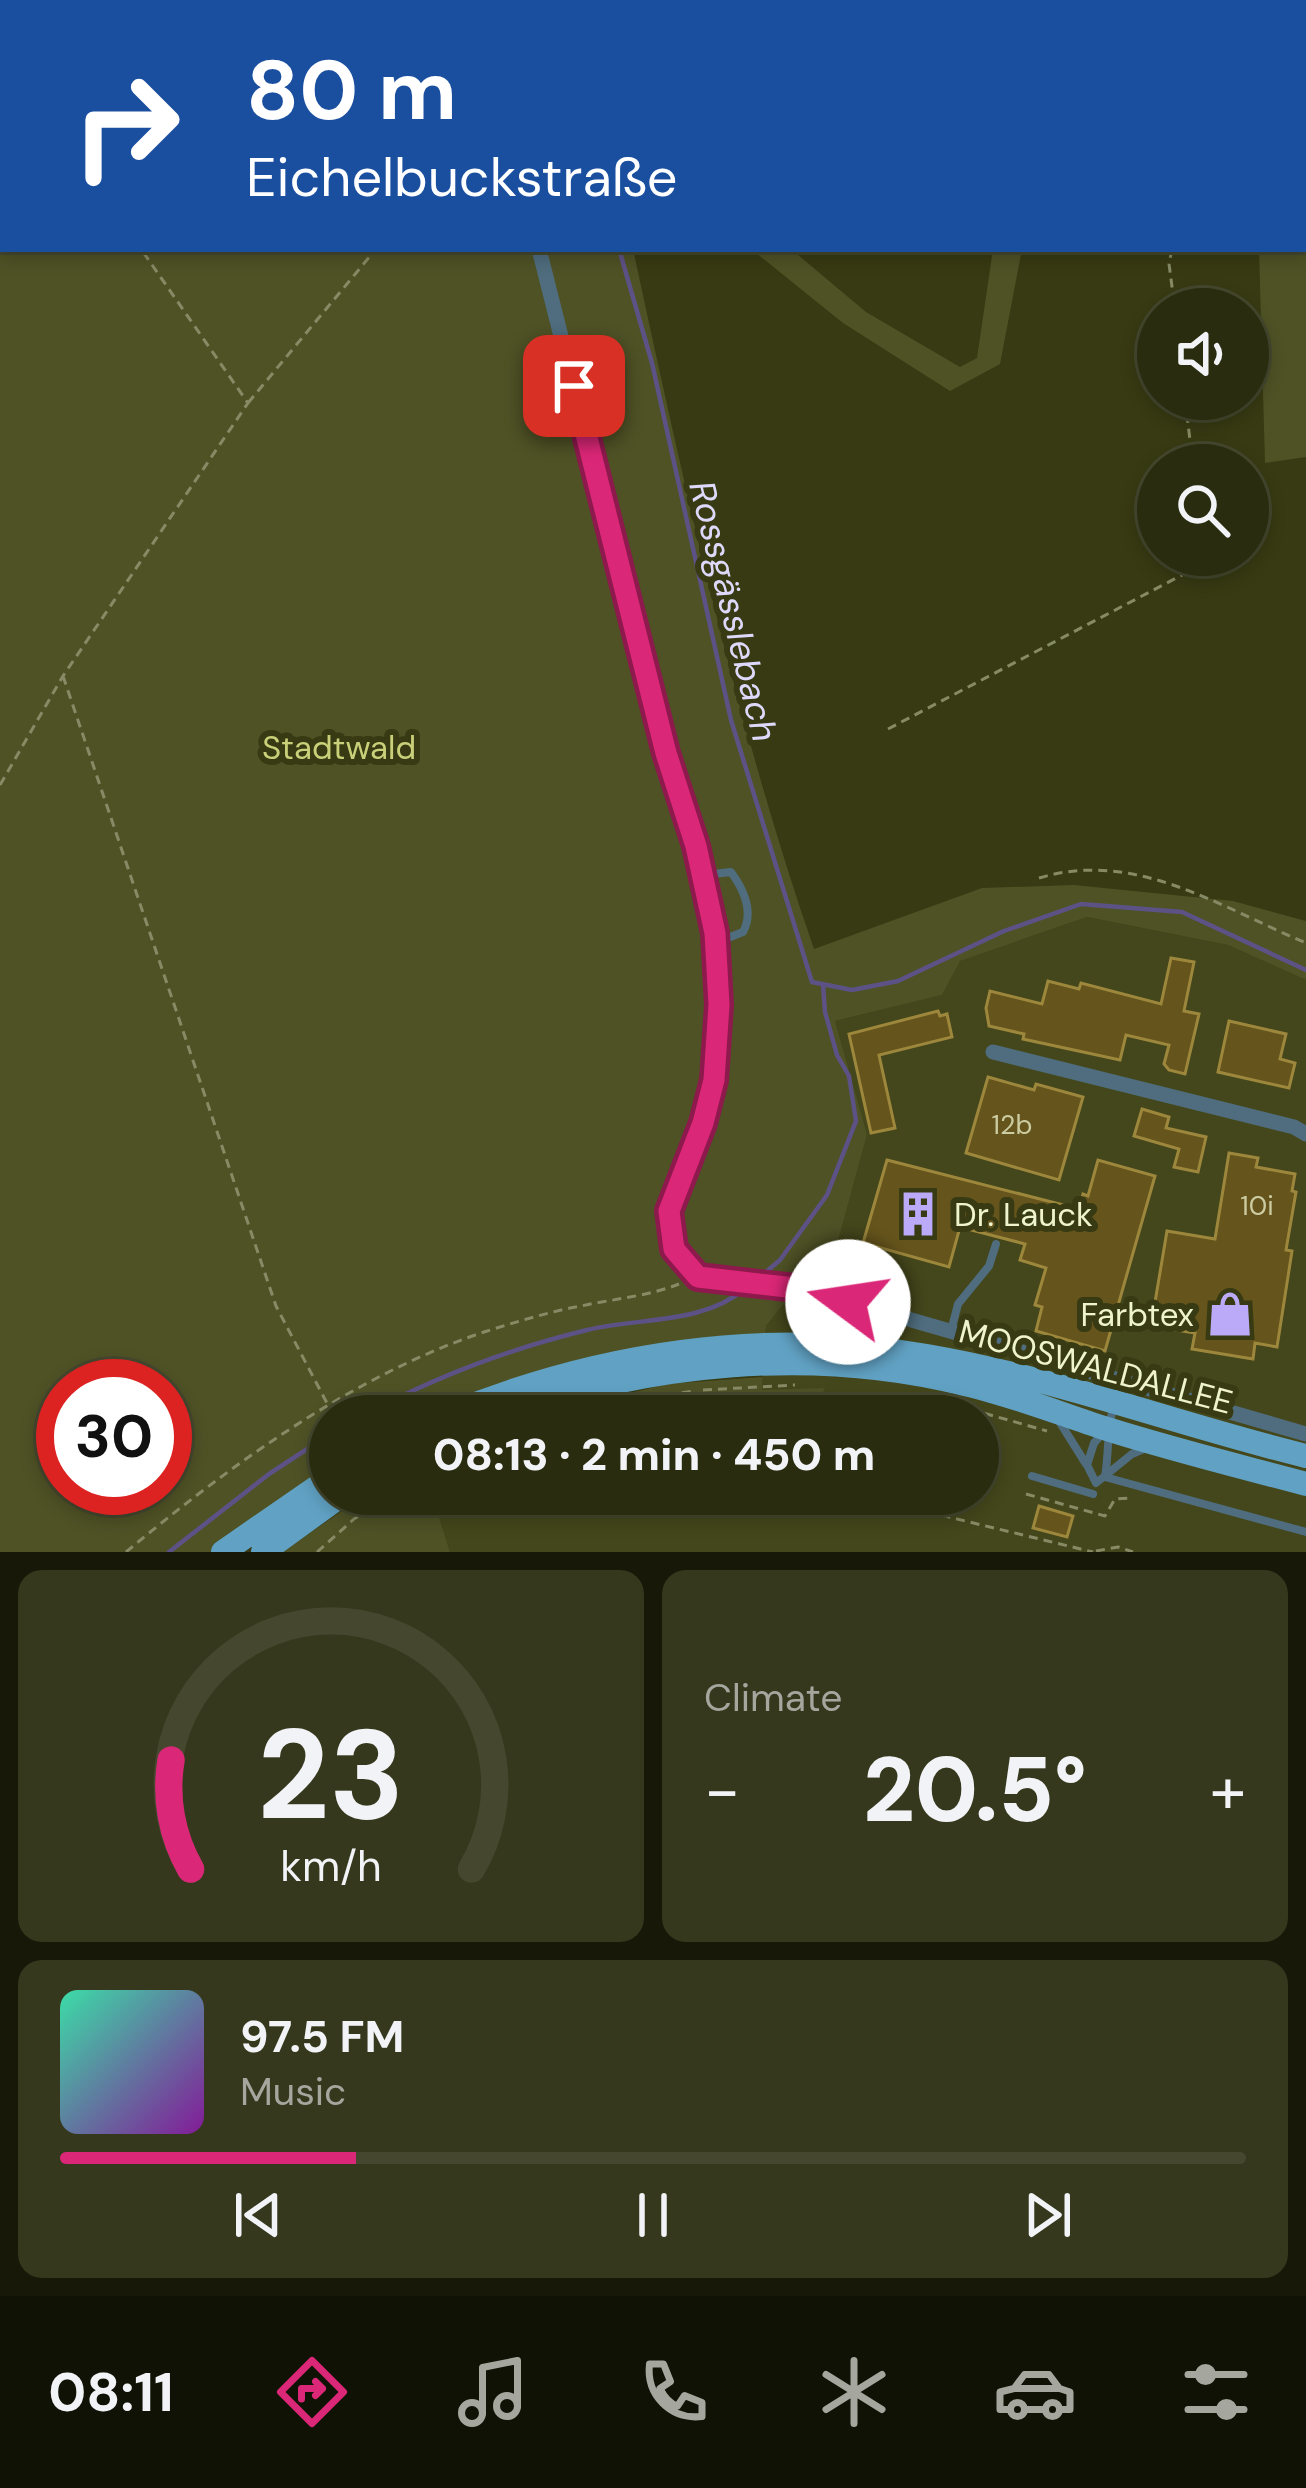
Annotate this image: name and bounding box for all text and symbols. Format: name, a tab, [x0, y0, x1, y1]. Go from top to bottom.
text: 80 m	[246, 36, 457, 145]
icon: right	[48, 48, 204, 204]
text: Eichelbuckstraße	[246, 142, 677, 213]
map controls	[1137, 288, 1269, 576]
button: sound	[1137, 288, 1269, 420]
pin	[523, 335, 625, 437]
icon: arrive	[541, 353, 607, 419]
button: search	[1137, 444, 1269, 576]
water label: Rossgässlebach	[678, 476, 789, 746]
park label: Stadtwald	[262, 726, 416, 769]
house number: 12b	[992, 1107, 1032, 1142]
house number: 10i	[1240, 1188, 1274, 1223]
building icon: Dr. Lauck	[893, 1189, 943, 1239]
place label: Dr. Lauck	[954, 1193, 1093, 1236]
position arrow	[785, 1239, 911, 1365]
shop icon: Farbtex	[1205, 1289, 1255, 1339]
place label: Farbtex	[1080, 1293, 1194, 1336]
street label: MOOSWALDALLEE	[954, 1309, 1237, 1424]
speed limit sign: 30	[36, 1359, 192, 1515]
text: 08:13 · 2 min · 450 m	[433, 1425, 875, 1484]
text: Climate	[704, 1672, 842, 1723]
text: 23	[257, 1694, 405, 1857]
text: 20.5°	[863, 1732, 1087, 1849]
text: −	[704, 1748, 740, 1833]
text: +	[1210, 1748, 1246, 1833]
text: km/h	[280, 1838, 382, 1894]
text: 97.5 FM	[240, 2007, 404, 2066]
text: Music	[240, 2066, 346, 2117]
icon: previous	[225, 2182, 291, 2248]
icon: pause	[620, 2182, 686, 2248]
icon: next	[1015, 2182, 1081, 2248]
icon: directions	[270, 2350, 354, 2434]
icon: music	[451, 2350, 535, 2434]
icon: phone	[632, 2350, 716, 2434]
icon: climate	[812, 2350, 896, 2434]
icon: car	[993, 2350, 1077, 2434]
icon: filters	[1174, 2350, 1258, 2434]
text: 08:11	[48, 2357, 174, 2428]

